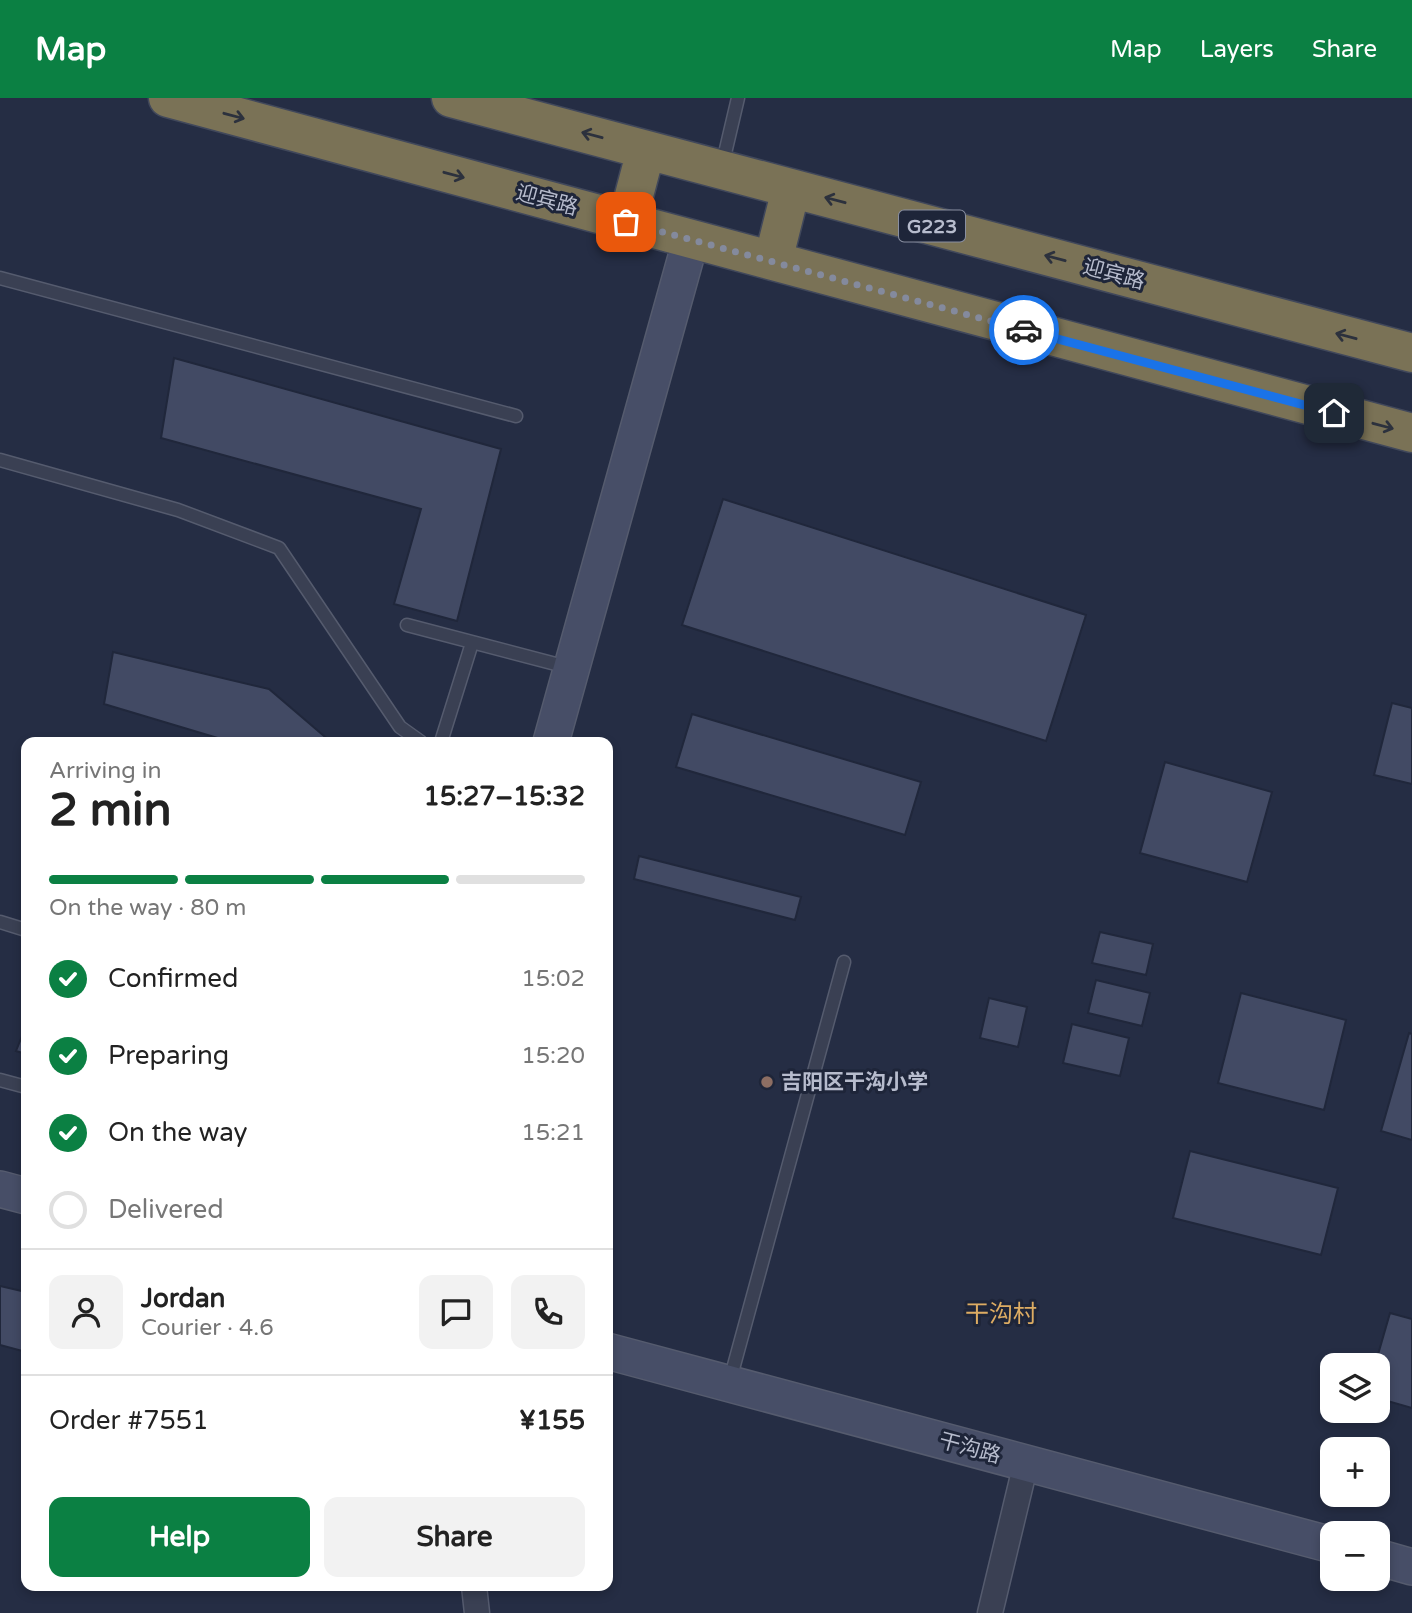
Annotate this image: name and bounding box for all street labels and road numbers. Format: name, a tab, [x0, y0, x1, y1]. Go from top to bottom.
street label: 迎宾路	[513, 180, 581, 221]
road number: G223	[899, 210, 965, 242]
street label: 迎宾路	[1080, 254, 1148, 295]
street label: 干沟路	[936, 1428, 1004, 1469]

